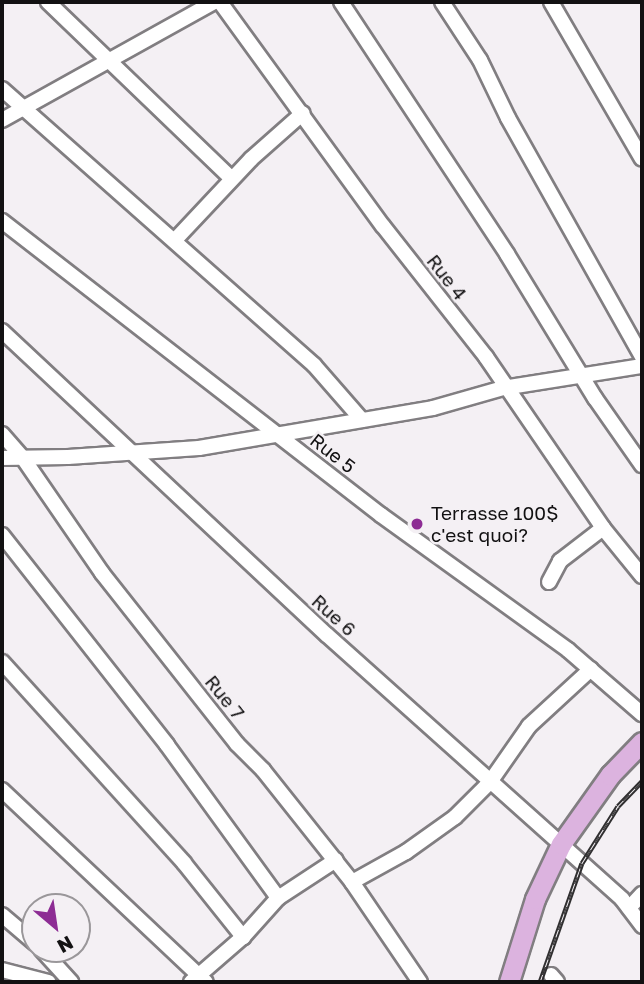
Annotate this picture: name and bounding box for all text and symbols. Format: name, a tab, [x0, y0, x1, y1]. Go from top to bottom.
street label: Rue 4	[422, 250, 472, 304]
street label: Rue 5	[306, 428, 360, 478]
place label: Terrasse 100$ c'est quoi?	[431, 502, 558, 546]
marker: Terrasse 100$ c'est quoi?	[409, 516, 425, 532]
street label: Rue 6	[307, 589, 361, 641]
street label: Rue 7	[200, 670, 250, 724]
north arrow	[21, 893, 91, 963]
text: N	[54, 931, 77, 959]

